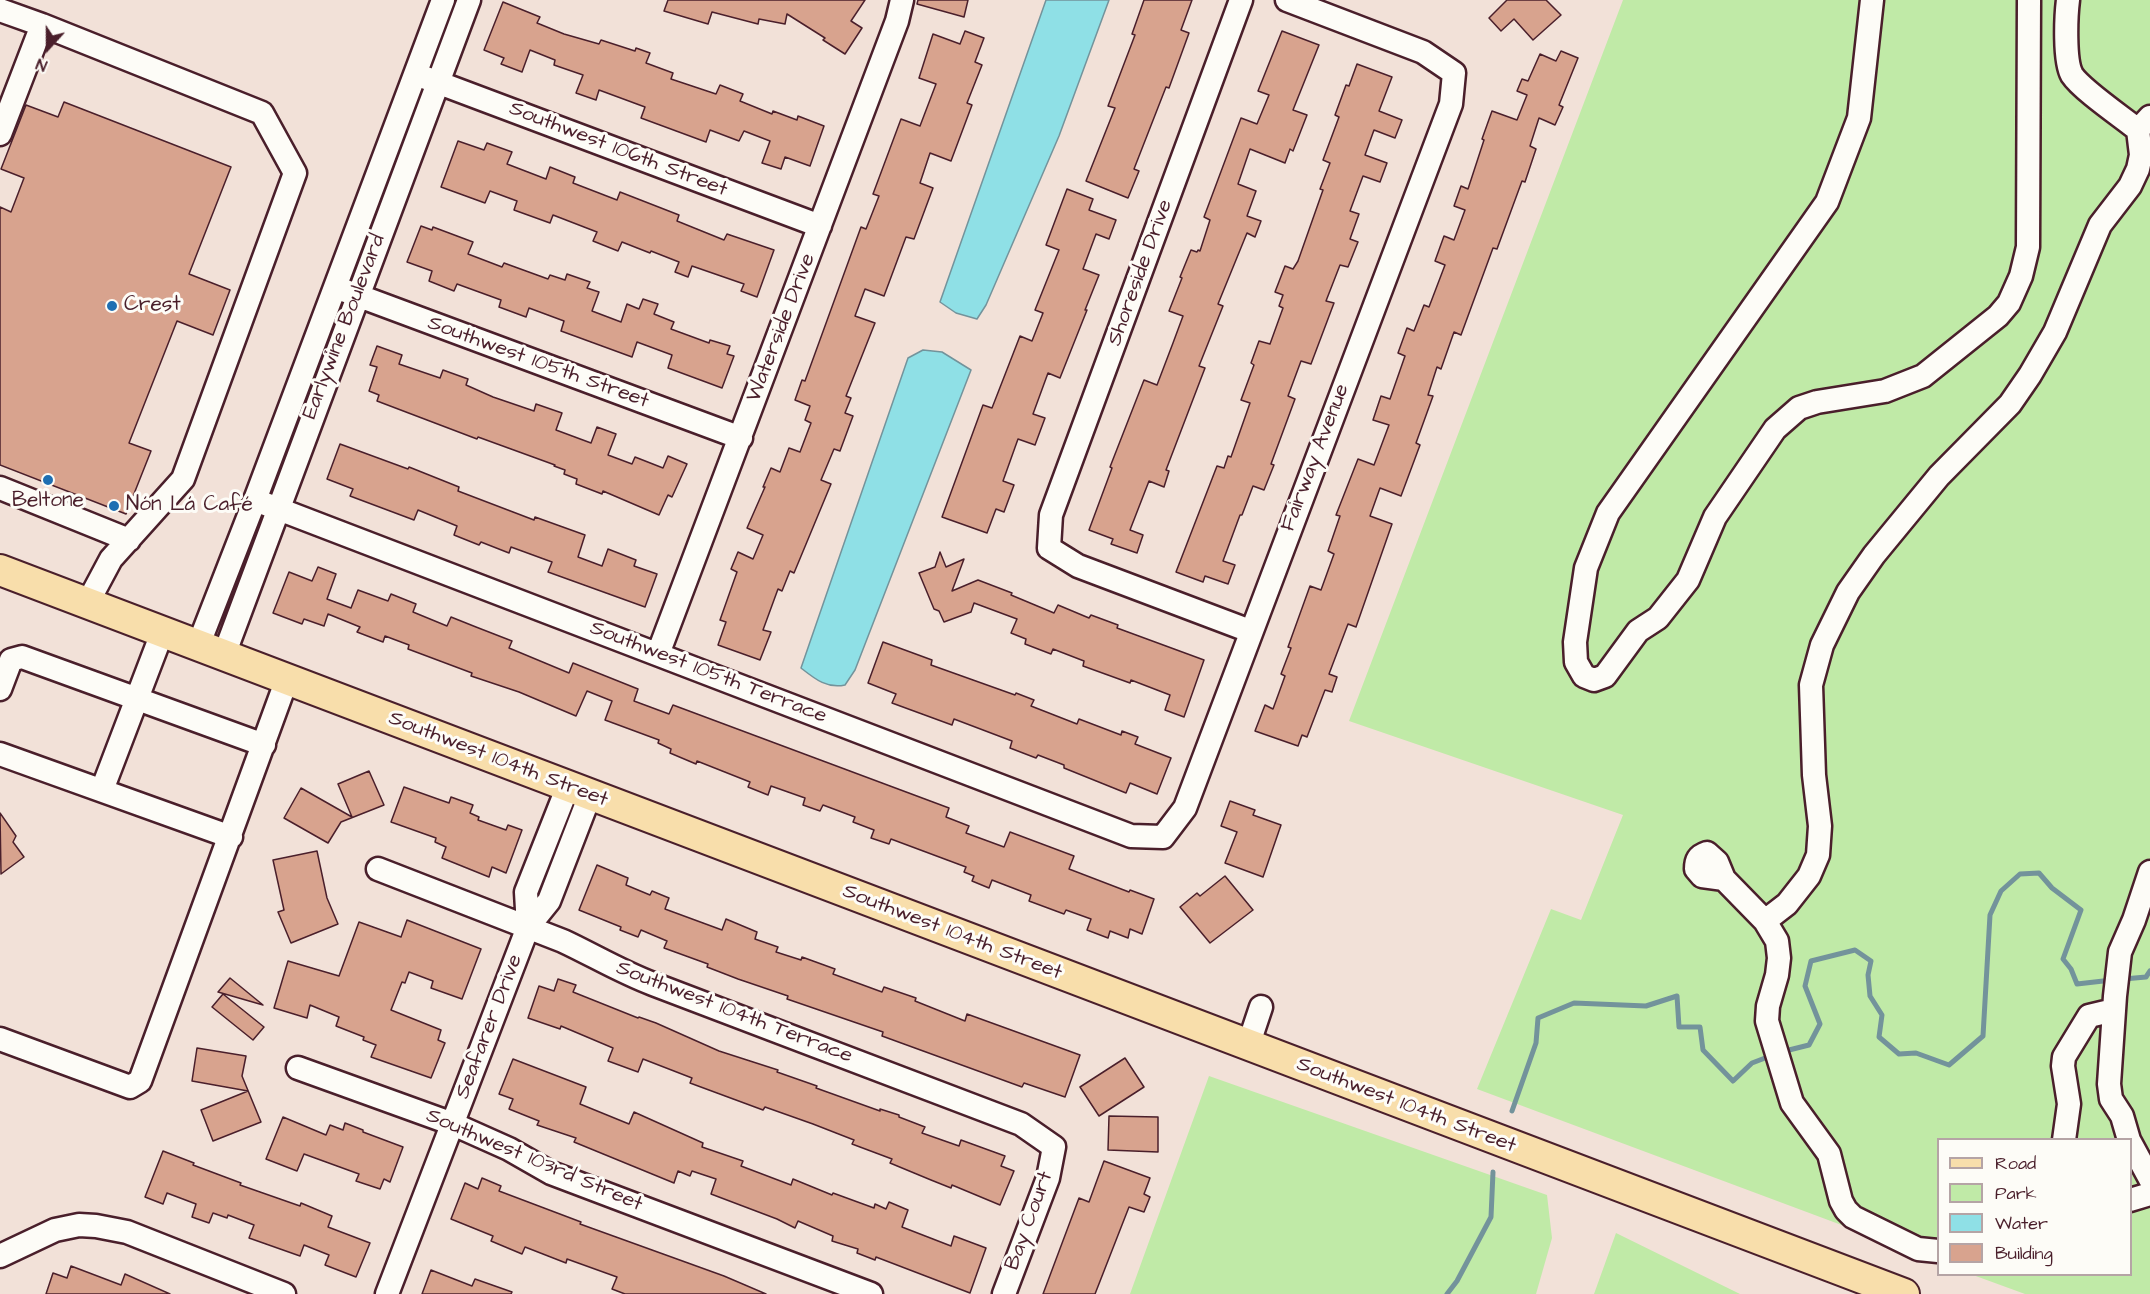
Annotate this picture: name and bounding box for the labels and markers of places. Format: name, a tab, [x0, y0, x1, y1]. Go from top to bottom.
place label: Crest	[124, 293, 181, 319]
marker: Crest	[105, 299, 119, 313]
marker: Beltone	[41, 473, 55, 487]
place label: Beltone	[12, 489, 84, 515]
place label: Nón Lá Café	[126, 493, 253, 519]
marker: Nón Lá Café	[107, 499, 121, 513]

